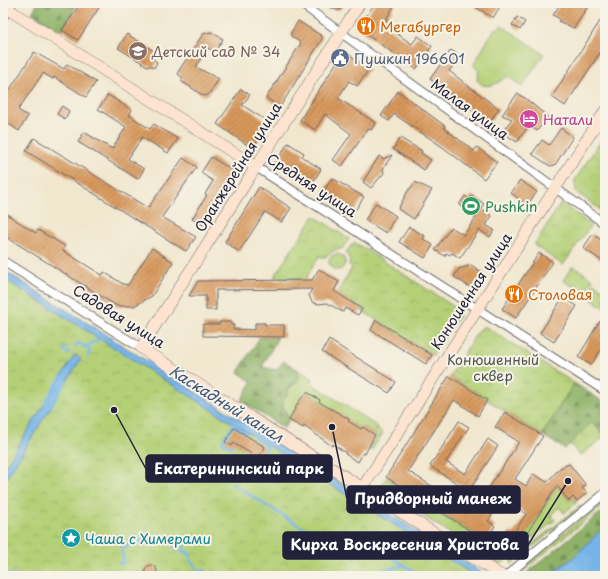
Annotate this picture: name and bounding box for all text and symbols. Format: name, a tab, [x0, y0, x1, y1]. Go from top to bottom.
restaurant icon: Мегабургер	[355, 15, 377, 37]
place label: Мегабургер	[380, 16, 461, 37]
school or university icon: Детский сад № 34	[127, 40, 149, 62]
place label: Детский сад № 34	[151, 41, 280, 62]
public building icon: Пушкин 196601	[329, 47, 351, 69]
place label: Пушкин 196601	[354, 48, 465, 69]
street label: Малая улица	[427, 74, 513, 145]
street label: Оранжерейная улица	[190, 98, 287, 236]
hotel icon: Натали	[518, 108, 540, 130]
place label: Натали	[543, 109, 593, 130]
street label: Средняя улица	[263, 148, 361, 222]
sports icon: Pushkin	[460, 195, 482, 217]
place label: Pushkin	[485, 196, 537, 217]
street label: Конюшенная улица	[425, 228, 517, 354]
street label: Садовая улица	[69, 279, 169, 353]
restaurant icon: Столовая	[503, 283, 525, 305]
place label: Столовая	[528, 284, 592, 305]
park label: Конюшенный сквер	[447, 349, 539, 386]
water label: Каскадный канал	[165, 358, 289, 448]
callout: Екатерининский парк	[146, 455, 332, 482]
text: Екатерининский парк	[154, 456, 324, 479]
callout: Придворный манеж	[347, 486, 520, 513]
text: Придворный манеж	[355, 486, 512, 509]
place icon: Чаша с Химерами	[60, 527, 82, 549]
place label: Чаша с Химерами	[85, 528, 211, 549]
callout: Кирха Воскресения Христова	[283, 532, 528, 559]
text: Кирха Воскресения Христова	[291, 532, 519, 555]

